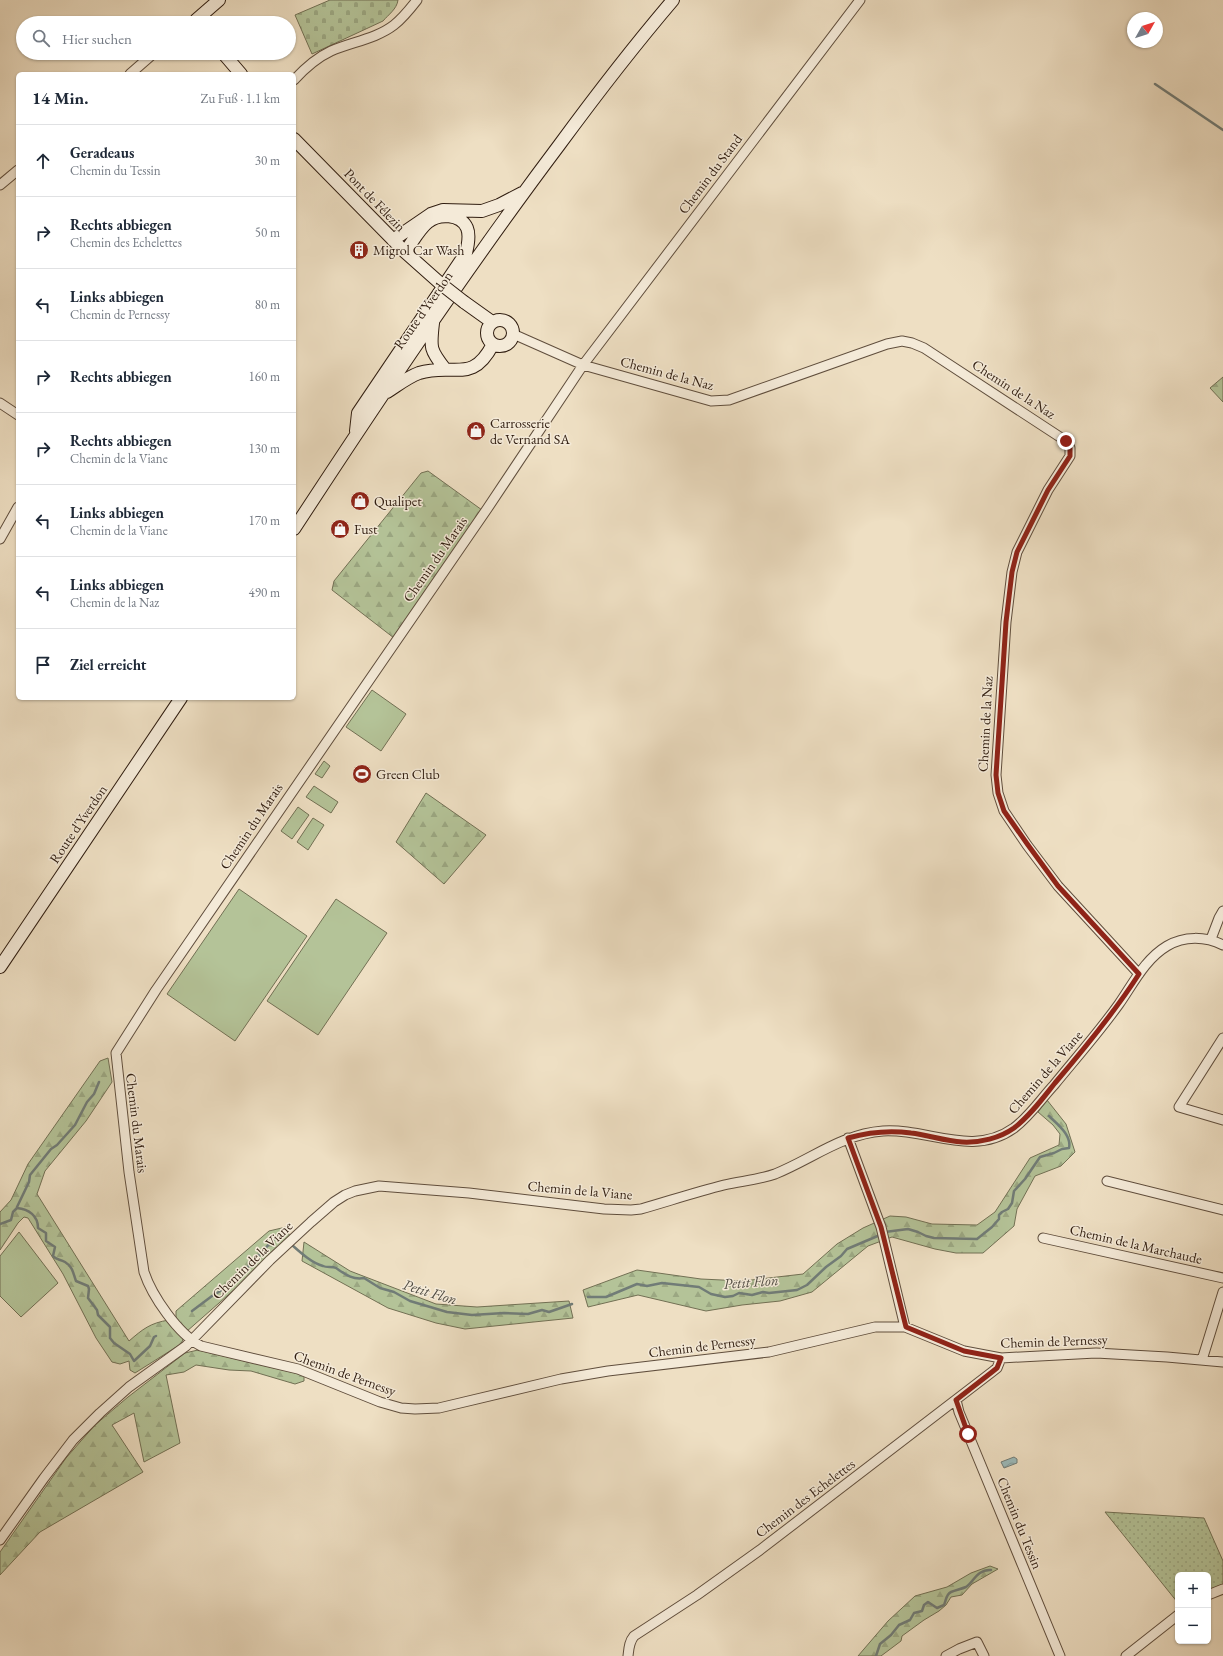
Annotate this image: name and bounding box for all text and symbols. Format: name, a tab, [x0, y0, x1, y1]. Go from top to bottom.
north arrow	[1127, 12, 1163, 48]
search box	[16, 16, 296, 60]
icon: search	[30, 27, 52, 49]
text: Hier suchen	[62, 29, 132, 48]
text: 14 Min.	[32, 87, 88, 109]
text: Zu Fuß · 1.1 km	[201, 90, 280, 107]
street label: Chemin du Stand	[674, 130, 746, 217]
text: Geradeaus	[70, 143, 134, 162]
icon: ahead	[32, 150, 54, 172]
text: 30 m	[255, 152, 280, 169]
text: Chemin du Tessin	[70, 162, 161, 179]
street label: Pont de Félezin	[340, 165, 410, 236]
text: Rechts abbiegen	[70, 215, 172, 234]
icon: right	[32, 222, 54, 244]
text: 50 m	[255, 224, 280, 241]
text: Chemin des Echelettes	[70, 234, 182, 251]
building icon: Migrol Car Wash	[348, 239, 370, 261]
place label: Migrol Car Wash	[373, 241, 464, 259]
street label: Route d'Yverdon	[389, 267, 457, 352]
text: Links abbiegen	[70, 287, 164, 306]
icon: left	[32, 294, 54, 316]
text: 80 m	[255, 296, 280, 313]
text: Chemin de Pernessy	[70, 306, 170, 323]
street label: Chemin de la Naz	[618, 352, 716, 394]
street label: Chemin de la Naz	[969, 355, 1060, 423]
icon: right	[32, 366, 54, 388]
text: Rechts abbiegen	[70, 367, 172, 386]
text: 160 m	[249, 368, 280, 385]
place label: Carrosserie de Vernand SA	[490, 414, 570, 448]
shop icon: Carrosserie de Vernand SA	[465, 420, 487, 442]
text: Rechts abbiegen	[70, 431, 172, 450]
route end	[1057, 432, 1075, 450]
icon: right	[32, 438, 54, 460]
text: 130 m	[249, 440, 280, 457]
text: Chemin de la Viane	[70, 450, 168, 467]
shop icon: Qualipet	[349, 490, 371, 512]
place label: Qualipet	[374, 492, 422, 510]
text: Links abbiegen	[70, 503, 164, 522]
icon: left	[32, 510, 54, 532]
text: 170 m	[249, 512, 280, 529]
street label: Chemin du Marais	[399, 512, 471, 605]
shop icon: Fust	[329, 518, 351, 540]
place label: Fust	[354, 520, 378, 538]
text: Chemin de la Viane	[70, 522, 168, 539]
text: Links abbiegen	[70, 575, 164, 594]
icon: left	[32, 582, 54, 604]
text: 490 m	[249, 584, 280, 601]
text: Chemin de la Naz	[70, 594, 159, 611]
icon: arrive	[32, 654, 54, 676]
text: Ziel erreicht	[70, 655, 146, 674]
street label: Chemin de la Naz	[974, 675, 997, 772]
sports icon: Green Club	[351, 763, 373, 785]
place label: Green Club	[376, 765, 440, 783]
street label: Chemin du Marais	[215, 779, 287, 873]
street label: Route d'Yverdon	[45, 781, 111, 867]
street label: Chemin de la Viane	[1004, 1026, 1087, 1118]
street label: Chemin du Marais	[122, 1072, 152, 1174]
street label: Chemin de la Viane	[527, 1176, 634, 1204]
street label: Chemin de la Viane	[208, 1217, 296, 1303]
street label: Chemin de la Marchaude	[1068, 1220, 1204, 1268]
water label: Petit Flon	[723, 1270, 779, 1293]
water label: Petit Flon	[401, 1274, 459, 1309]
street label: Chemin de Pernessy	[648, 1330, 757, 1361]
street label: Chemin de Pernessy	[1000, 1330, 1109, 1352]
street label: Chemin de Pernessy	[291, 1346, 399, 1400]
route start	[959, 1425, 977, 1443]
street label: Chemin des Echelettes	[751, 1454, 859, 1541]
street label: Chemin du Tessin	[993, 1474, 1047, 1572]
map controls	[1175, 1572, 1211, 1644]
button: +	[1175, 1572, 1211, 1608]
button: −	[1175, 1608, 1211, 1644]

